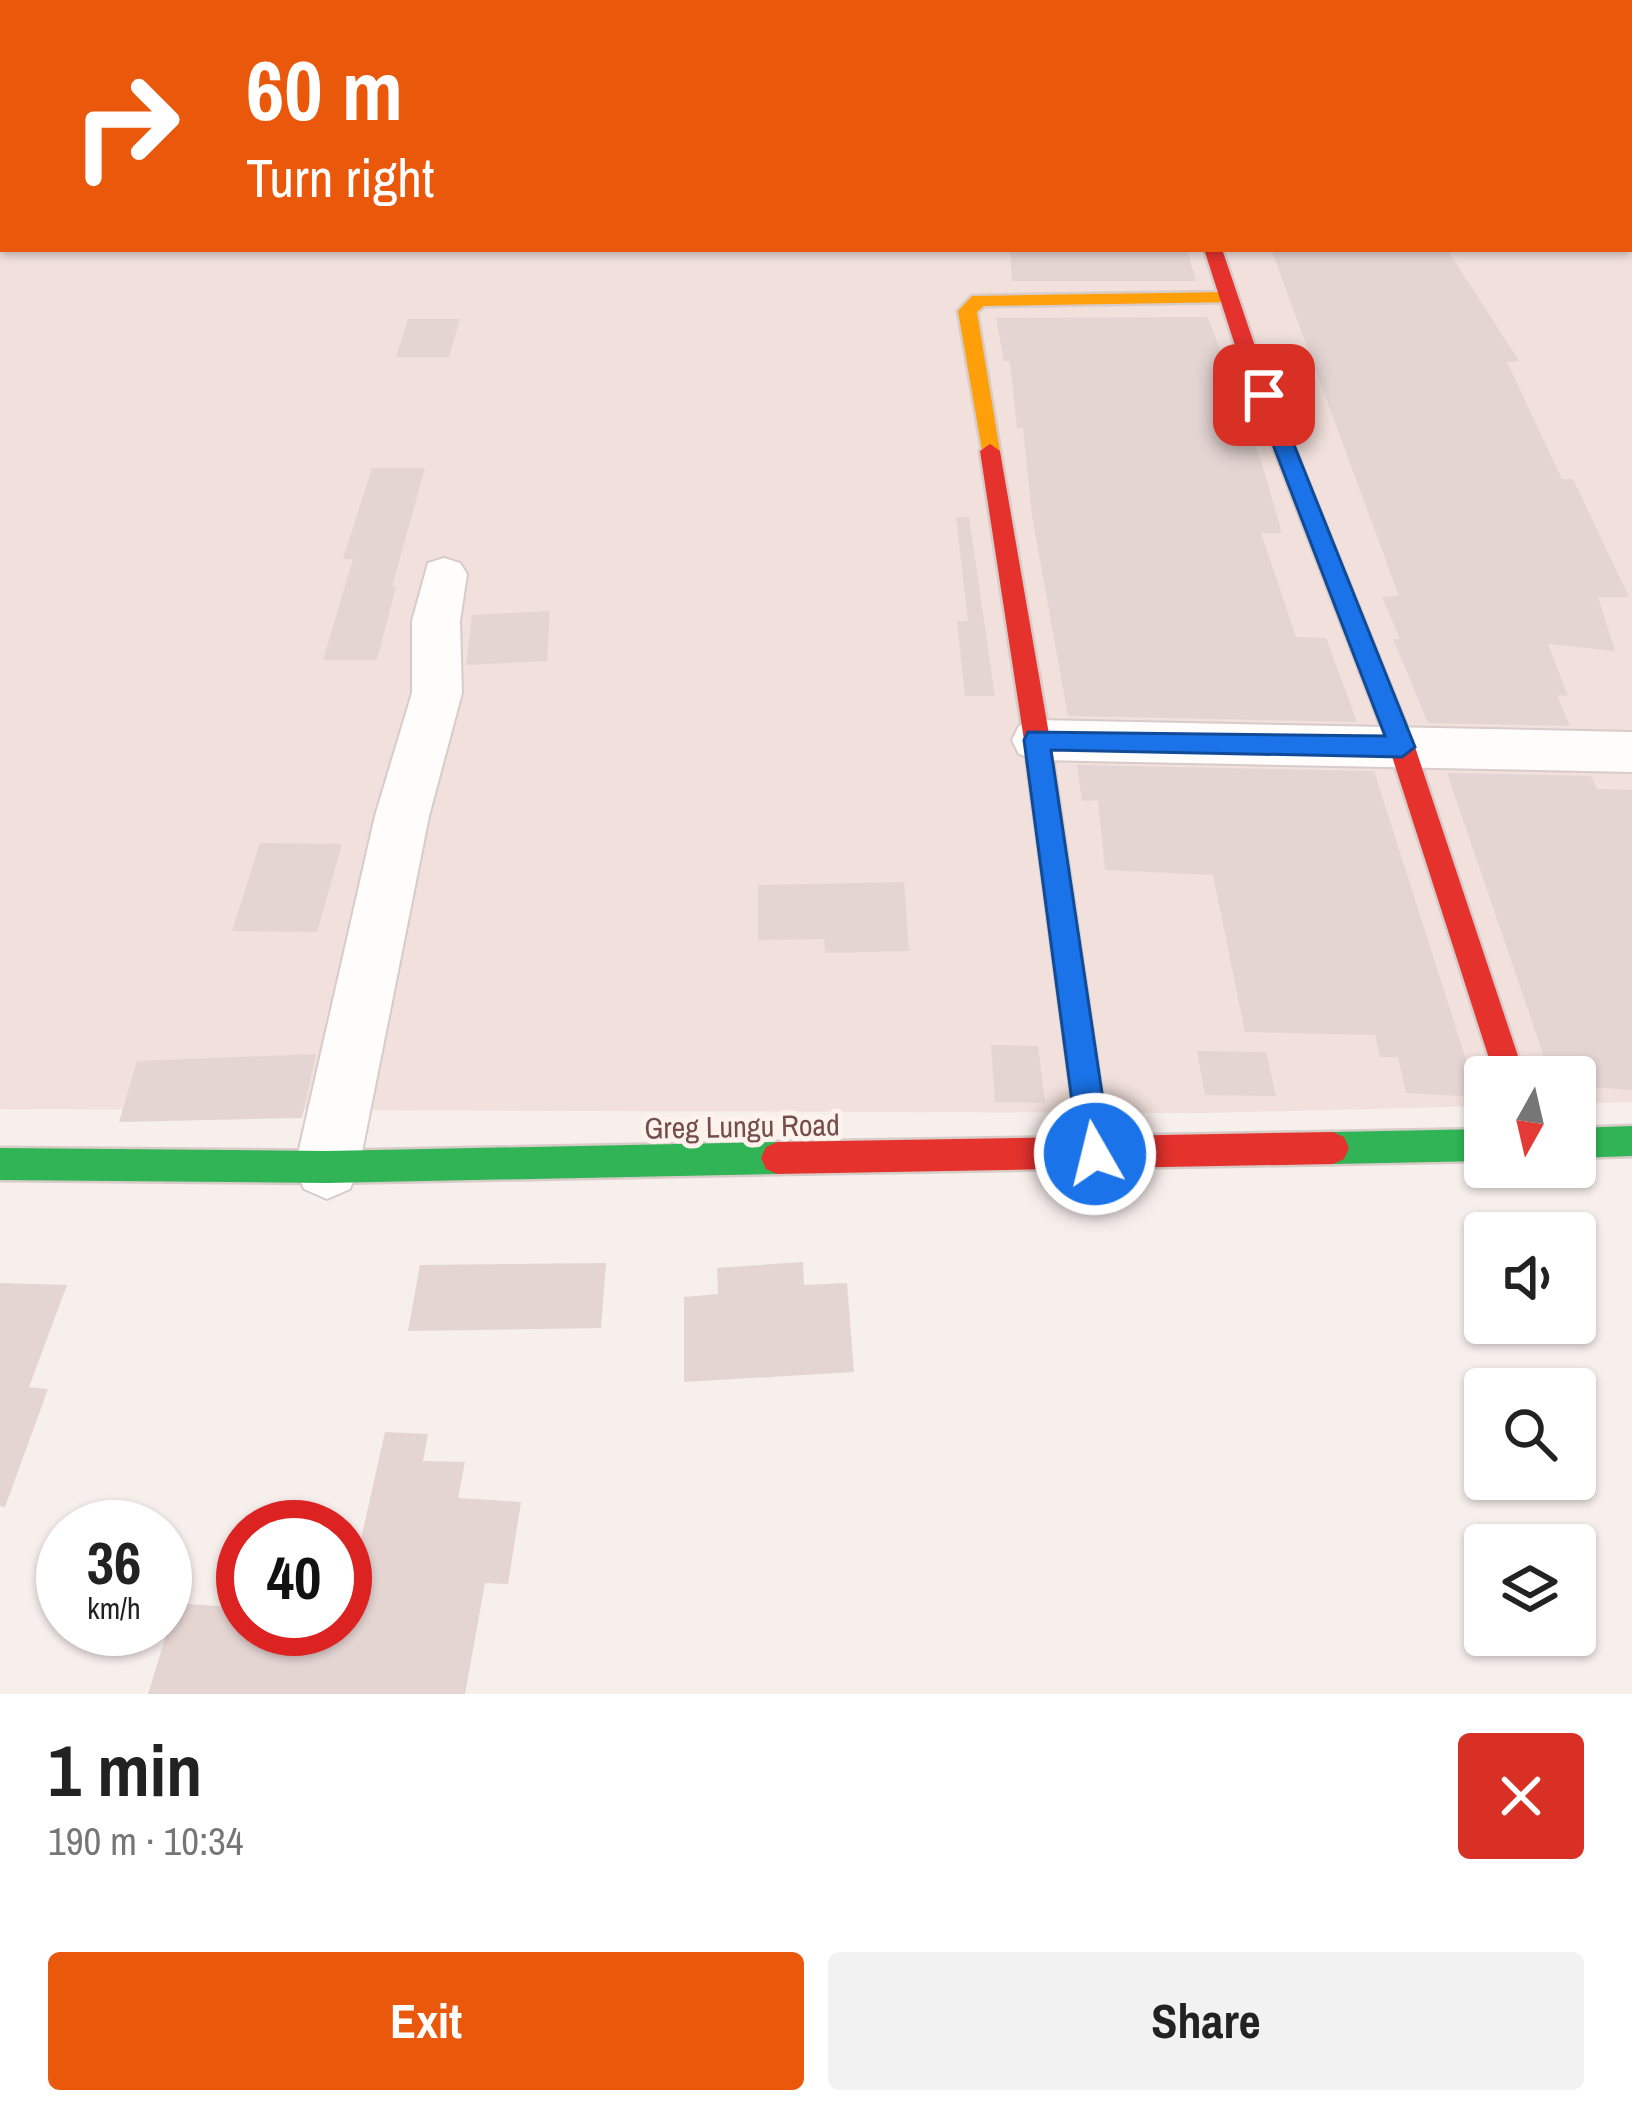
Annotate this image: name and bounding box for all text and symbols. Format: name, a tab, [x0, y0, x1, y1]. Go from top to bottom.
text: 60 m	[246, 33, 403, 146]
icon: right	[48, 48, 204, 204]
text: Turn right	[246, 141, 434, 214]
pin	[1213, 344, 1315, 446]
icon: arrive	[1231, 362, 1297, 428]
north arrow	[1464, 1056, 1596, 1188]
map controls	[1464, 1056, 1596, 1656]
position arrow	[1032, 1091, 1158, 1217]
street label: Greg Lungu Road	[644, 1104, 840, 1148]
button: sound	[1464, 1212, 1596, 1344]
button: search	[1464, 1368, 1596, 1500]
speed limit sign: 40	[216, 1500, 372, 1656]
text: 36	[87, 1522, 141, 1603]
button: layers	[1464, 1524, 1596, 1656]
text: km/h	[87, 1588, 141, 1628]
text: 1 min	[48, 1721, 202, 1818]
button: close	[1458, 1733, 1584, 1859]
text: 190 m · 10:34	[48, 1815, 244, 1867]
button: Exit	[48, 1952, 804, 2090]
button: Share	[828, 1952, 1584, 2090]

